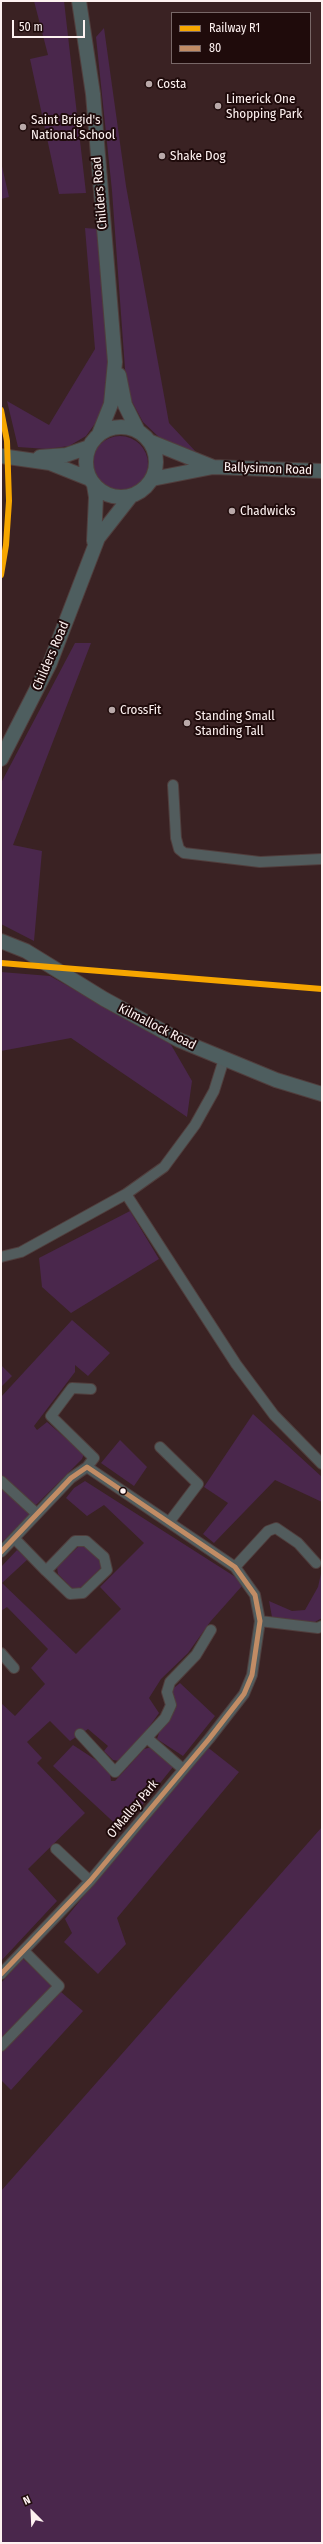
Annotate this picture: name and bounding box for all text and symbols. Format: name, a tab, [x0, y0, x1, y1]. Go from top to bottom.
scale bar	[14, 12, 87, 38]
legend	[171, 12, 311, 64]
text: 50 m	[19, 20, 43, 34]
text: Railway R1	[209, 21, 260, 35]
text: 80	[209, 41, 221, 55]
place label: Costa	[157, 76, 186, 92]
marker: Costa	[144, 79, 154, 89]
place label: Limerick One Shopping Park	[226, 91, 302, 122]
marker: Limerick One Shopping Park	[213, 101, 223, 111]
place label: Saint Brigid's National School	[31, 112, 115, 143]
marker: Saint Brigid's National School	[18, 122, 28, 132]
place label: Shake Dog	[170, 148, 226, 164]
marker: Shake Dog	[157, 151, 167, 161]
street label: Childers Road	[89, 156, 111, 230]
street label: Ballysimon Road	[224, 460, 312, 478]
place label: Chadwicks	[240, 503, 296, 519]
marker: Chadwicks	[227, 506, 237, 516]
street label: Childers Road	[30, 619, 72, 693]
place label: CrossFit	[120, 702, 161, 718]
marker: CrossFit	[107, 705, 117, 715]
place label: Standing Small Standing Tall	[195, 708, 275, 739]
marker: Standing Small Standing Tall	[182, 718, 192, 728]
street label: Kilmallock Road	[116, 1001, 198, 1053]
unlabelled marker	[118, 1486, 128, 1496]
street label: O'Malley Park	[104, 1777, 162, 1841]
north arrow	[12, 2492, 52, 2532]
text: N	[21, 2493, 33, 2508]

